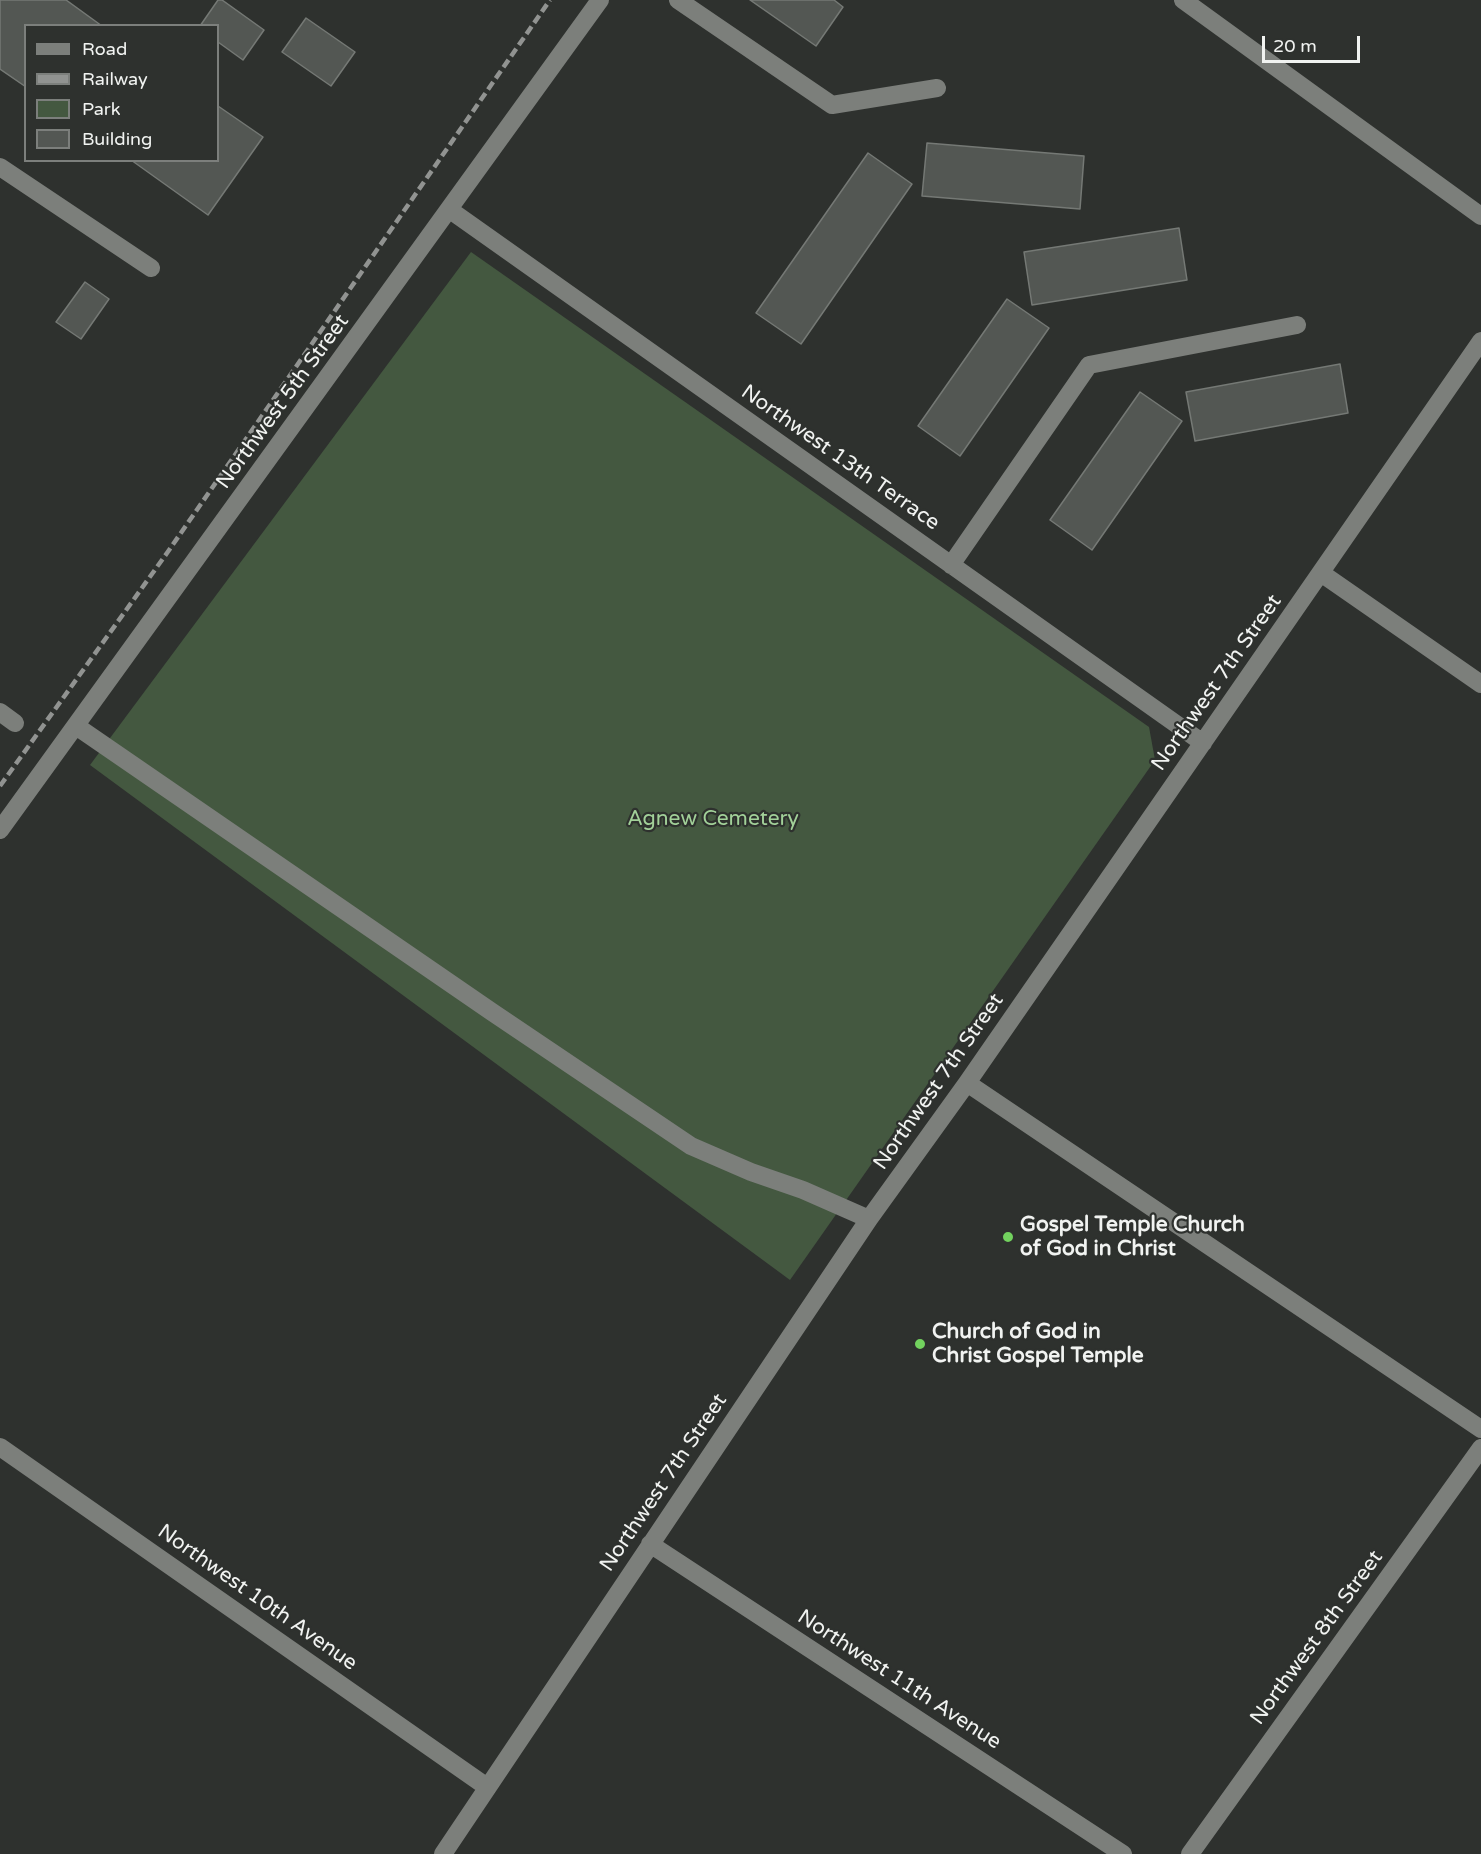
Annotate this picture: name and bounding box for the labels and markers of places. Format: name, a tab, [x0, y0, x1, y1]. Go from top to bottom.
place label: Gospel Temple Church of God in Christ	[1020, 1212, 1245, 1262]
marker: Gospel Temple Church of God in Christ	[1001, 1230, 1015, 1244]
place label: Church of God in Christ Gospel Temple	[932, 1319, 1144, 1369]
marker: Church of God in Christ Gospel Temple	[913, 1337, 927, 1351]

